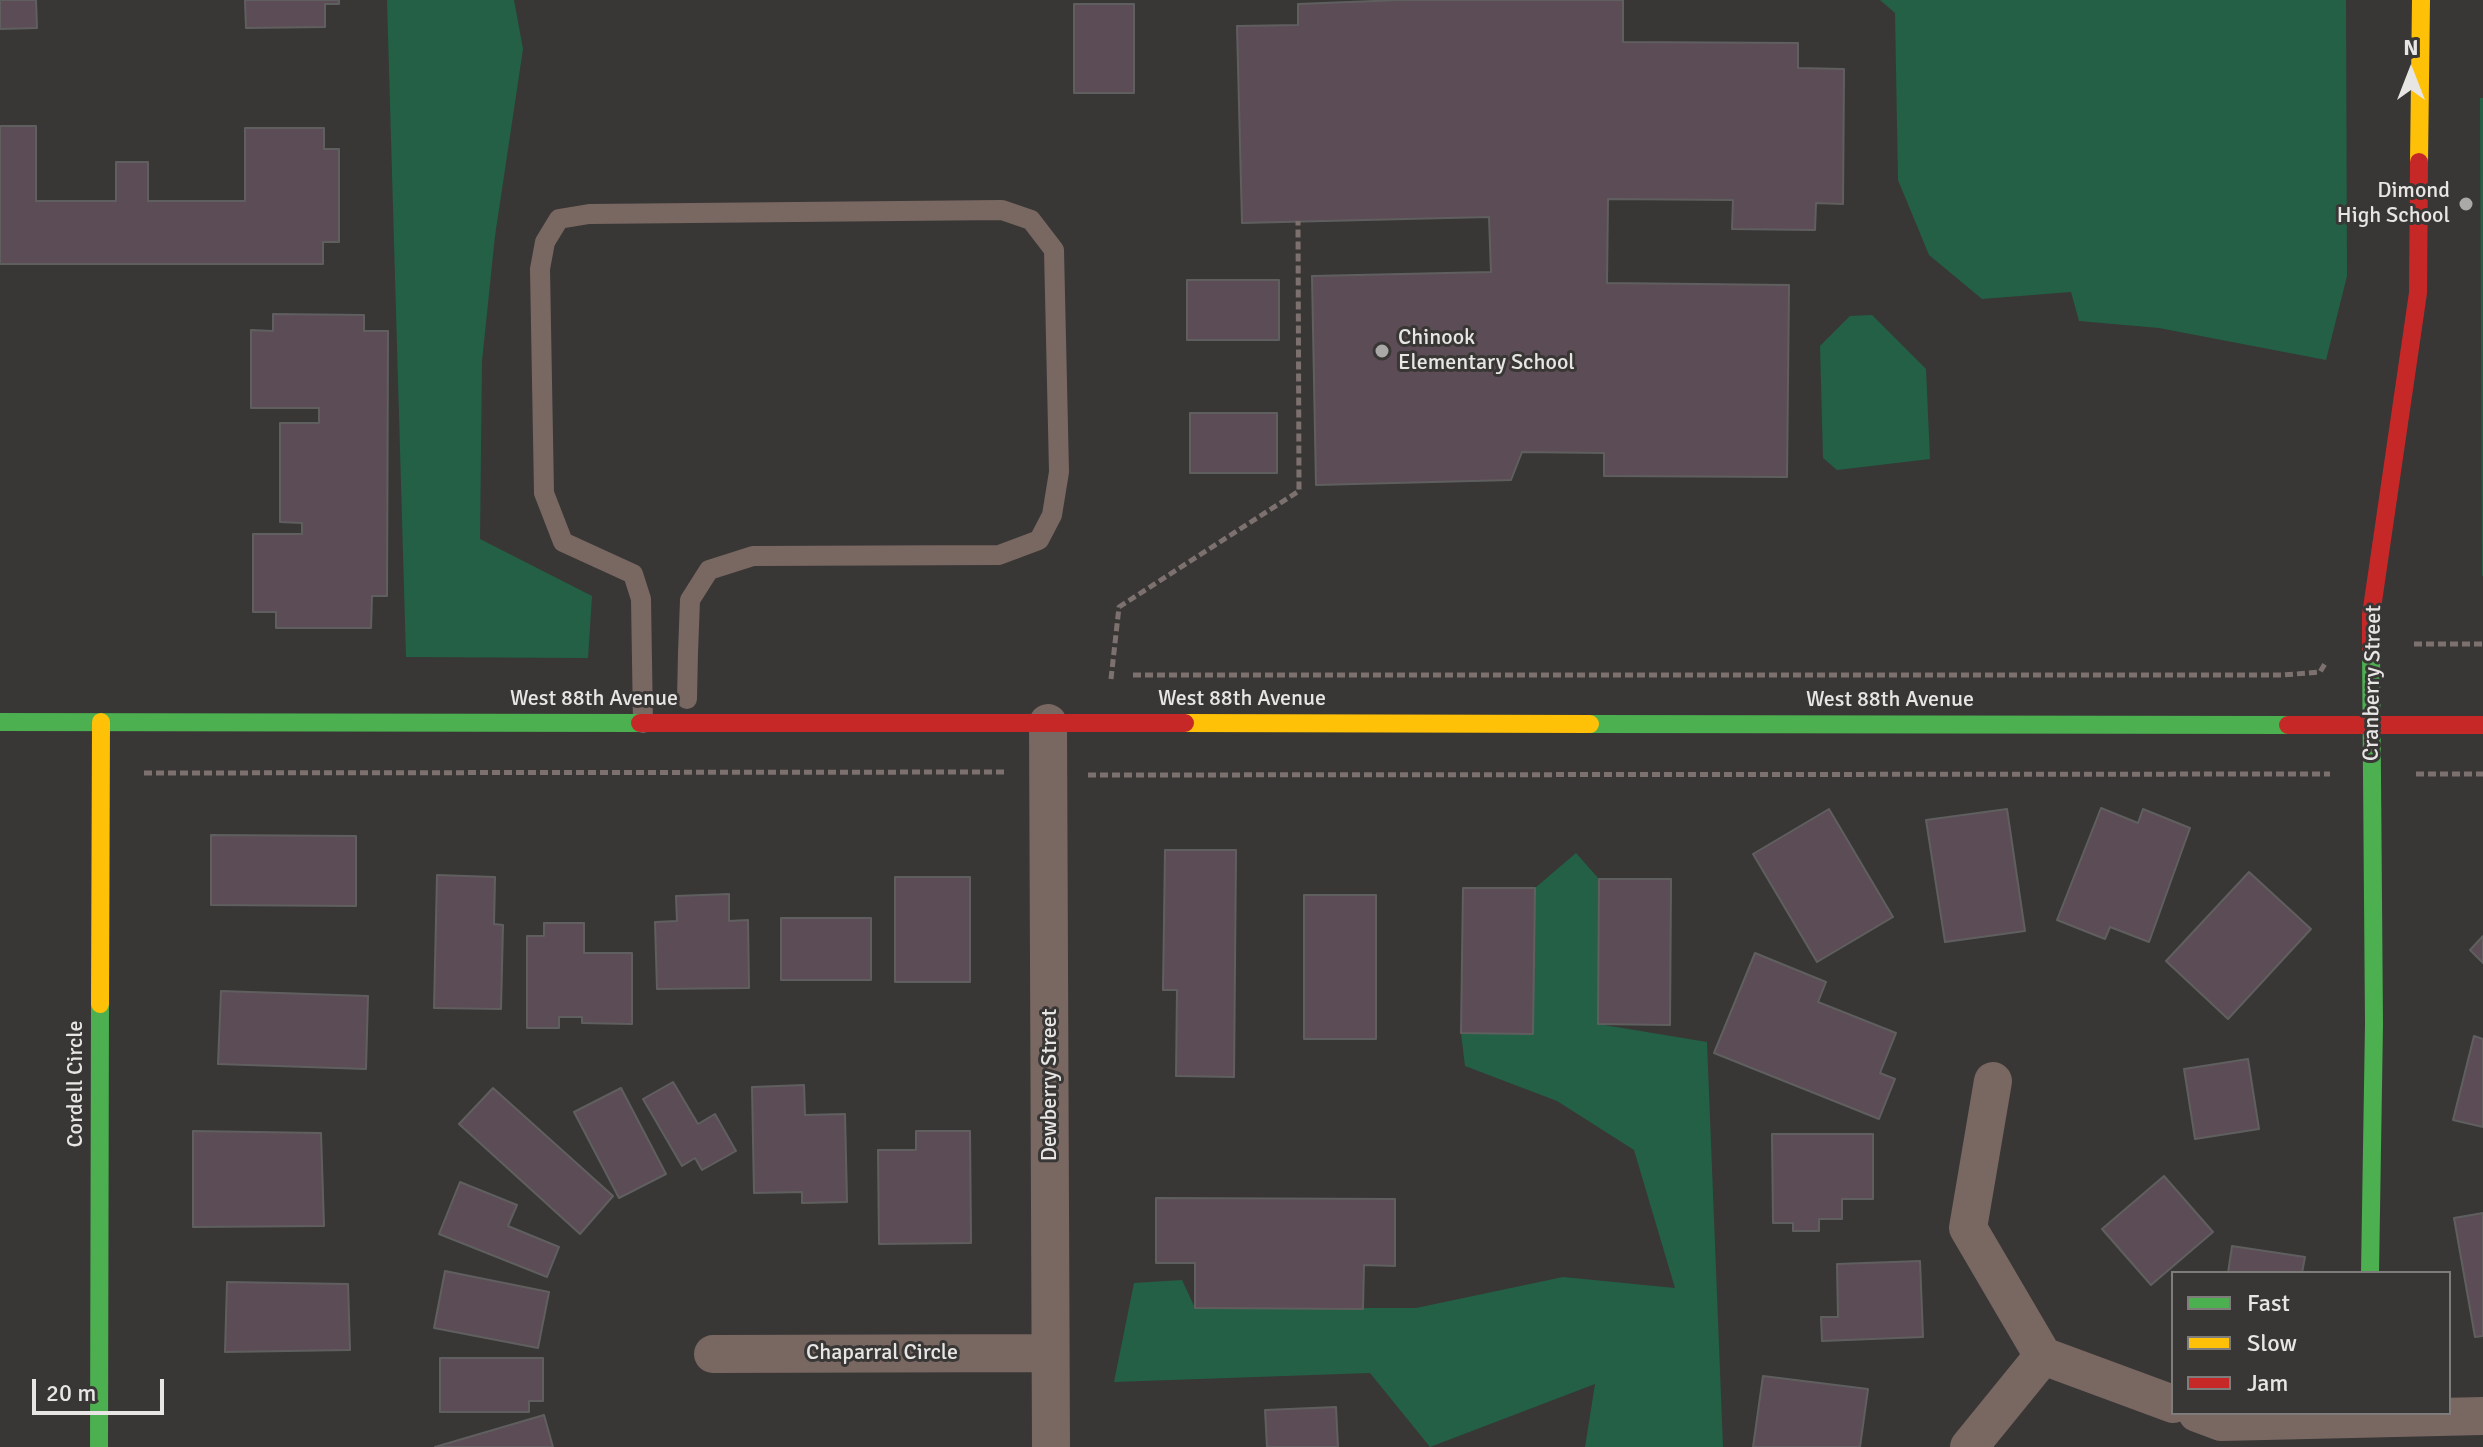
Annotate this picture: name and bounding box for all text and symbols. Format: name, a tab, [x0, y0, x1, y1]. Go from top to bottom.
north arrow	[2371, 32, 2451, 112]
text: N	[2403, 34, 2419, 61]
place label: Dimond High School	[2337, 178, 2450, 230]
marker: Dimond High School	[2457, 195, 2475, 213]
place label: Chinook Elementary School	[1398, 325, 1575, 376]
marker: Chinook Elementary School	[1373, 342, 1391, 360]
street label: Cranberry Street	[2358, 605, 2388, 761]
street label: West 88th Avenue	[510, 686, 678, 712]
street label: West 88th Avenue	[1158, 686, 1326, 712]
street label: West 88th Avenue	[1806, 687, 1974, 713]
street label: Dewberry Street	[1037, 1009, 1063, 1161]
street label: Cordell Circle	[63, 1020, 89, 1148]
legend	[2171, 1271, 2451, 1415]
text: Fast	[2247, 1288, 2290, 1318]
text: Slow	[2247, 1328, 2297, 1358]
street label: Chaparral Circle	[806, 1340, 958, 1366]
scale bar	[36, 1363, 168, 1413]
text: Jam	[2247, 1368, 2288, 1398]
text: 20 m	[46, 1378, 96, 1408]

